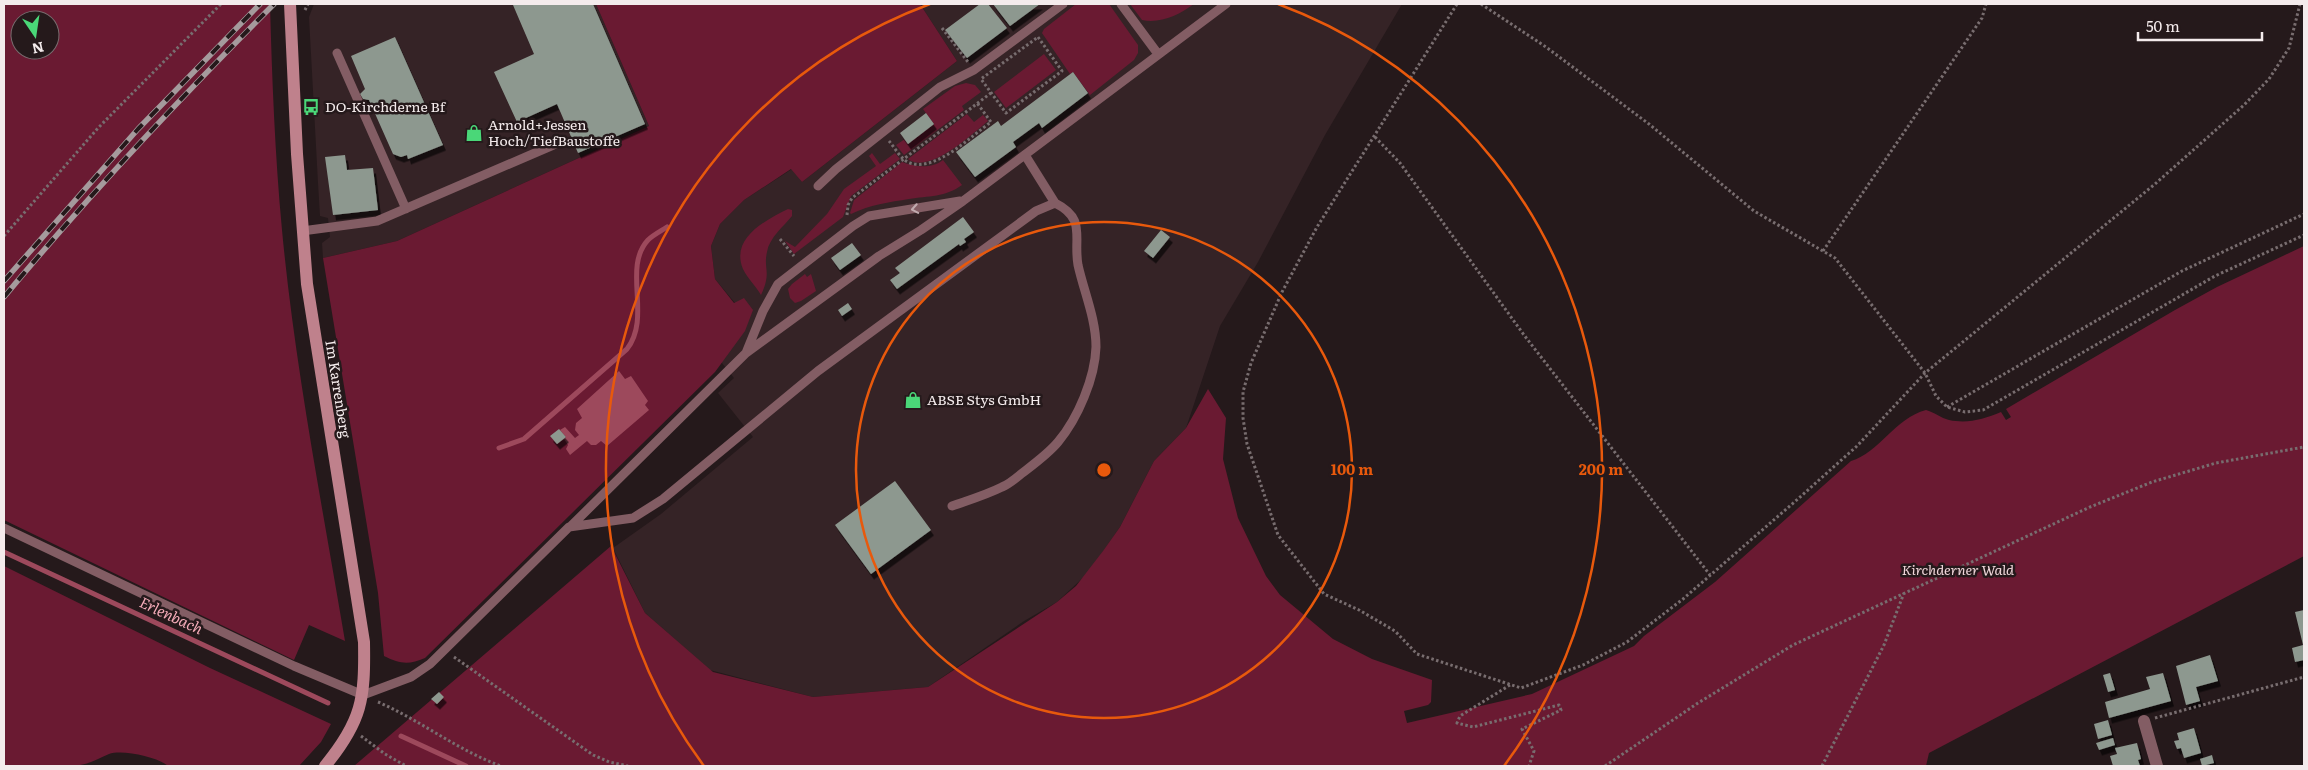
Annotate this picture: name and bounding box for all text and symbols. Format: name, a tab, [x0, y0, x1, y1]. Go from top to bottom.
north arrow	[10, 10, 60, 60]
scale bar	[2138, 10, 2262, 42]
text: 50 m	[2146, 14, 2180, 37]
text: N	[30, 38, 46, 60]
place label: DO-Kirchderne Bf	[325, 96, 447, 116]
bus stop icon: DO-Kirchderne Bf	[301, 97, 321, 117]
place label: Arnold+Jessen Hoch/TiefBaustoffe	[488, 114, 620, 150]
shop icon: Arnold+Jessen Hoch/TiefBaustoffe	[464, 123, 484, 143]
one-way arrow	[910, 204, 919, 214]
street label: Im Karrenberg	[321, 338, 357, 439]
place label: ABSE Stys GmbH	[927, 389, 1041, 409]
shop icon: ABSE Stys GmbH	[903, 390, 923, 410]
text: 100 m	[1331, 457, 1373, 480]
text: 200 m	[1579, 457, 1623, 480]
centre of rings	[1095, 461, 1113, 479]
park label: Kirchderner Wald	[1902, 559, 2014, 579]
water label: Erlenbach	[136, 590, 207, 639]

